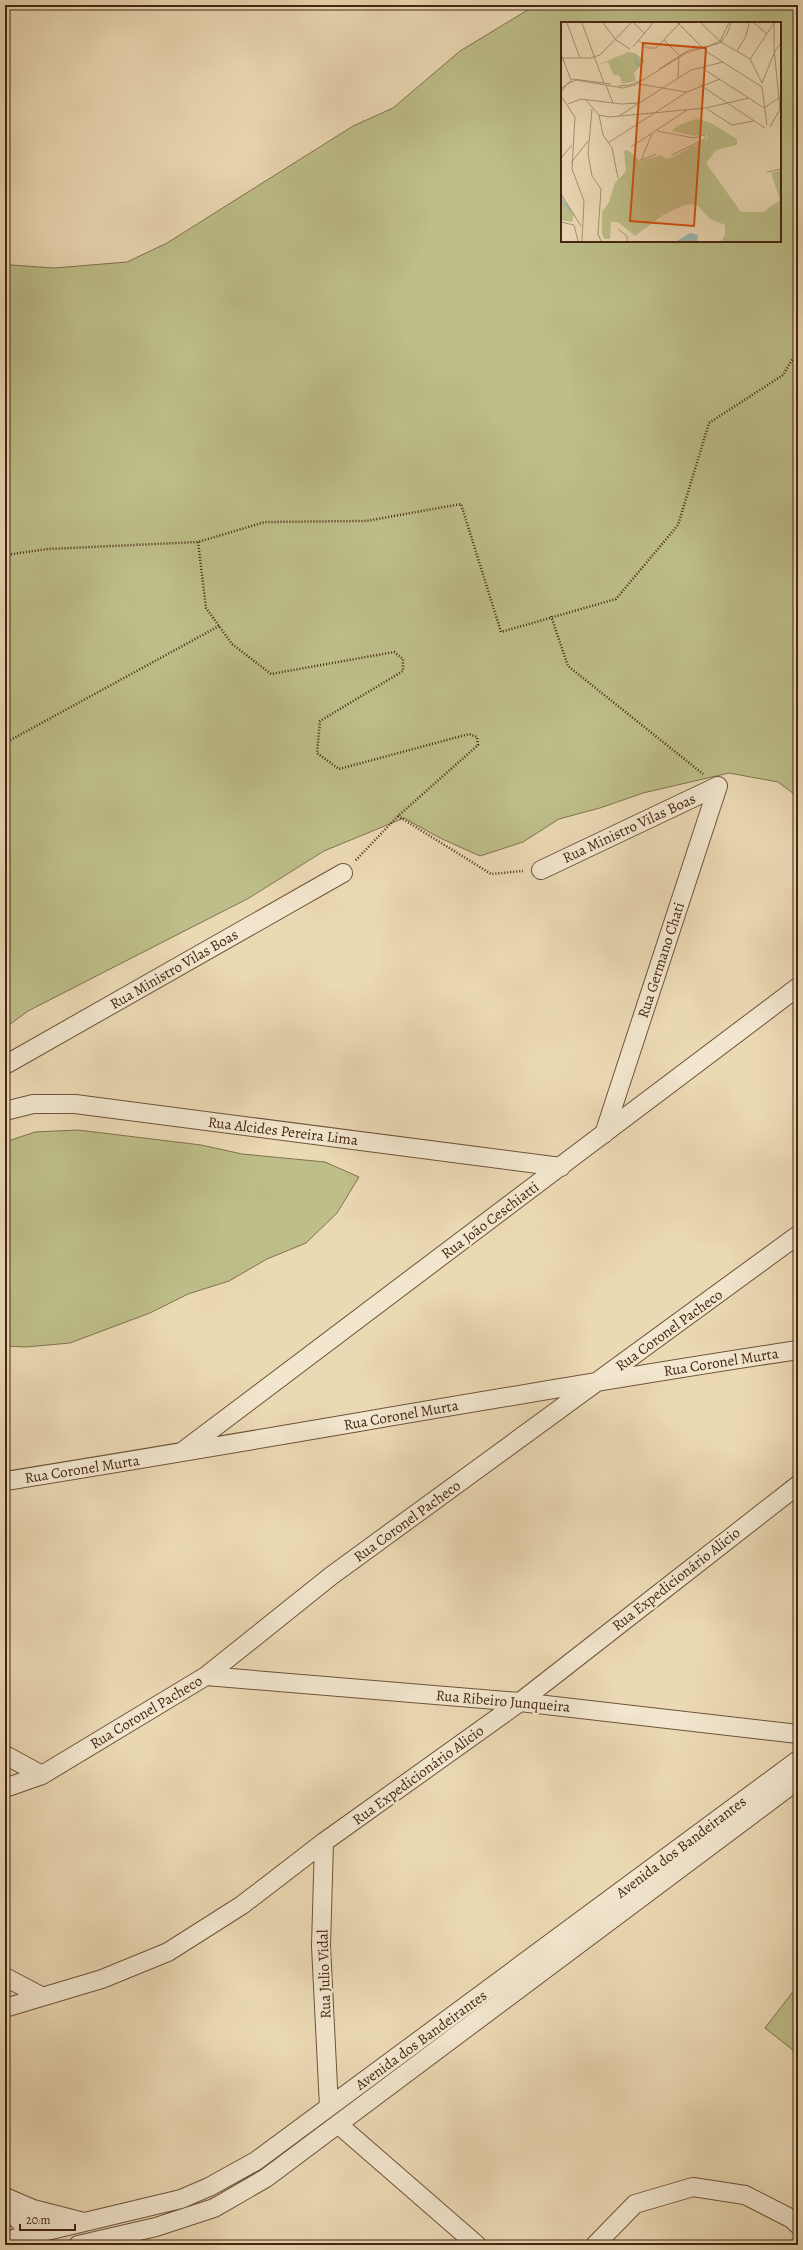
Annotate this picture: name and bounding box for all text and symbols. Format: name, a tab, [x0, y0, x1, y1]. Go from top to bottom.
inset map	[561, 22, 781, 242]
street label: Rua Ministro Vilas Boas	[559, 788, 699, 868]
street label: Rua Germano Chati	[633, 900, 689, 1020]
street label: Rua Ministro Vilas Boas	[106, 924, 242, 1014]
street label: Rua Alcides Pereira Lima	[207, 1112, 359, 1150]
street label: Rua João Ceschiatti	[437, 1177, 543, 1263]
street label: Rua Coronel Pacheco	[611, 1284, 727, 1376]
street label: Rua Coronel Murta	[662, 1343, 780, 1381]
street label: Rua Coronel Murta	[342, 1395, 460, 1435]
street label: Rua Coronel Murta	[23, 1450, 141, 1488]
street label: Rua Coronel Pacheco	[349, 1475, 465, 1567]
street label: Rua Expedicionário Alicio	[608, 1523, 744, 1635]
street label: Rua Coronel Pacheco	[86, 1671, 206, 1753]
street label: Rua Ribeiro Junqueira	[435, 1685, 571, 1717]
street label: Rua Expedicionário Alicio	[348, 1721, 488, 1829]
street label: Avenida dos Bandeirantes	[611, 1791, 750, 1903]
street label: Rua Julio Vidal	[312, 1929, 336, 2019]
street label: Avenida dos Bandeirantes	[350, 1985, 491, 2095]
scale bar	[20, 2206, 75, 2232]
text: 20 m	[26, 2212, 50, 2228]

